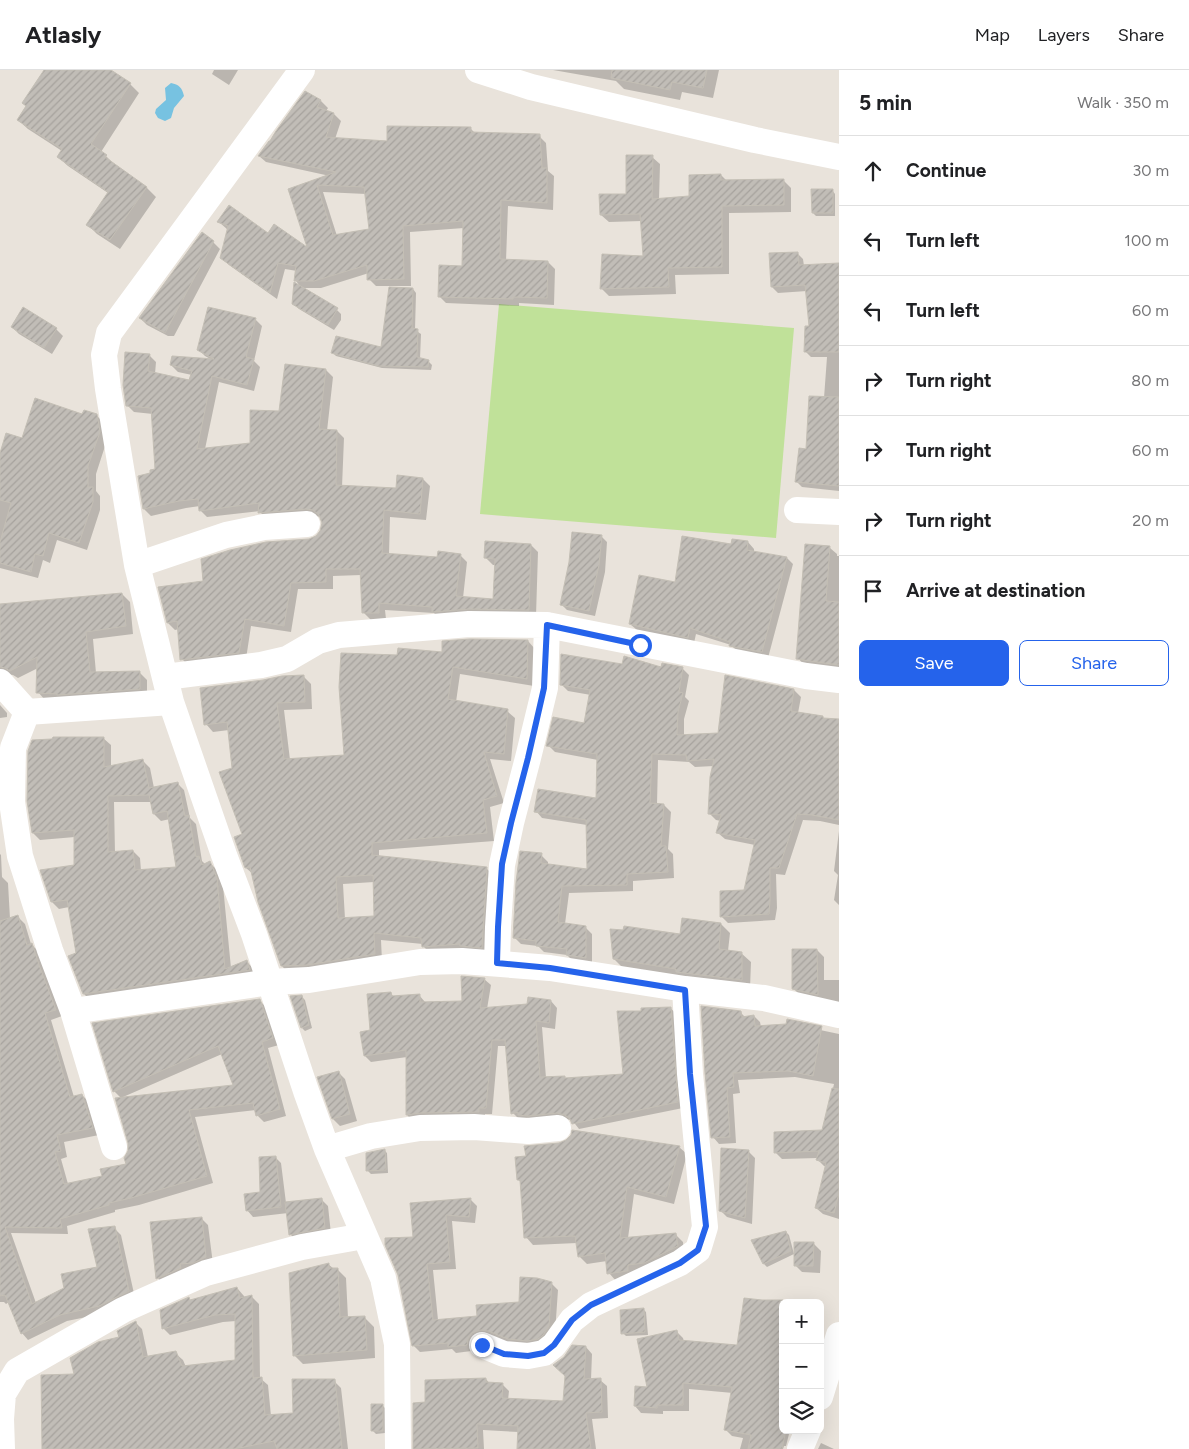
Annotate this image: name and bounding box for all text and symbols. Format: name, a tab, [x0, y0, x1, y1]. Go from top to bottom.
text: Atlasly	[25, 20, 101, 49]
text: Map	[975, 24, 1010, 46]
text: Layers	[1038, 24, 1090, 46]
text: Share	[1118, 24, 1164, 46]
text: 5 min	[859, 90, 912, 115]
text: Walk · 350 m	[1077, 93, 1169, 112]
icon: ahead	[859, 157, 887, 185]
text: Continue	[906, 159, 986, 182]
text: 30 m	[1132, 161, 1169, 180]
icon: left	[859, 227, 887, 255]
text: Turn left	[906, 229, 980, 252]
text: 100 m	[1124, 231, 1169, 250]
icon: left	[859, 297, 887, 325]
text: Turn left	[906, 299, 980, 322]
text: 60 m	[1132, 301, 1169, 320]
icon: right	[859, 367, 887, 395]
text: Turn right	[906, 369, 992, 392]
text: 80 m	[1131, 371, 1169, 390]
icon: right	[859, 437, 887, 465]
text: Turn right	[906, 439, 992, 462]
text: 60 m	[1132, 441, 1169, 460]
icon: right	[859, 507, 887, 535]
text: Turn right	[906, 509, 992, 532]
text: 20 m	[1132, 511, 1169, 530]
icon: arrive	[859, 577, 887, 605]
text: Arrive at destination	[906, 579, 1085, 602]
route start	[629, 634, 652, 657]
button: Save	[859, 640, 1009, 686]
button: Share	[1019, 640, 1169, 686]
map controls	[779, 1299, 824, 1434]
button: +	[779, 1299, 824, 1344]
route end	[471, 1334, 494, 1357]
button: −	[779, 1344, 824, 1389]
button: layers	[779, 1389, 824, 1434]

